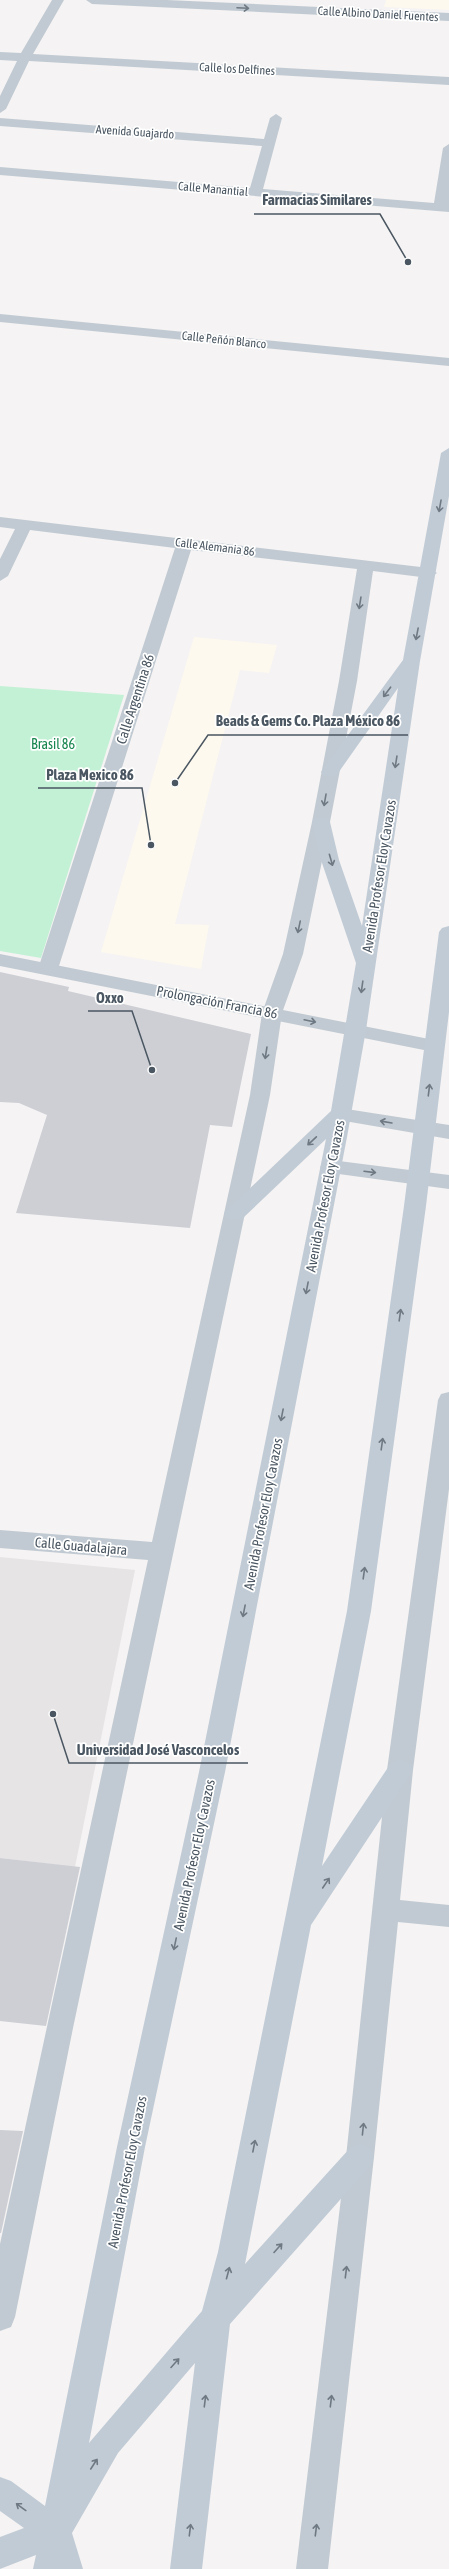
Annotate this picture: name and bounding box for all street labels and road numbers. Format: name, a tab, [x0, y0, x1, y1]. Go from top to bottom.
street label: Calle Albino Daniel Fuentes	[317, 4, 439, 24]
street label: Calle los Delfines	[199, 60, 275, 78]
street label: Avenida Guajardo	[95, 122, 175, 142]
street label: Calle Manantial	[177, 179, 249, 199]
street label: Calle Peñón Blanco	[181, 329, 267, 351]
street label: Calle Alemania 86	[174, 535, 256, 559]
street label: Calle Argentina 86	[113, 652, 157, 746]
street label: Avenida Profesor Eloy Cavazos	[359, 798, 399, 953]
street label: Prolongación Francia 86	[155, 982, 279, 1022]
street label: Avenida Profesor Eloy Cavazos	[302, 1119, 348, 1273]
street label: Avenida Profesor Eloy Cavazos	[240, 1437, 286, 1591]
street label: Calle Guadalajara	[34, 1534, 128, 1558]
street label: Avenida Profesor Eloy Cavazos	[170, 1778, 218, 1932]
street label: Avenida Profesor Eloy Cavazos	[104, 2095, 150, 2249]

